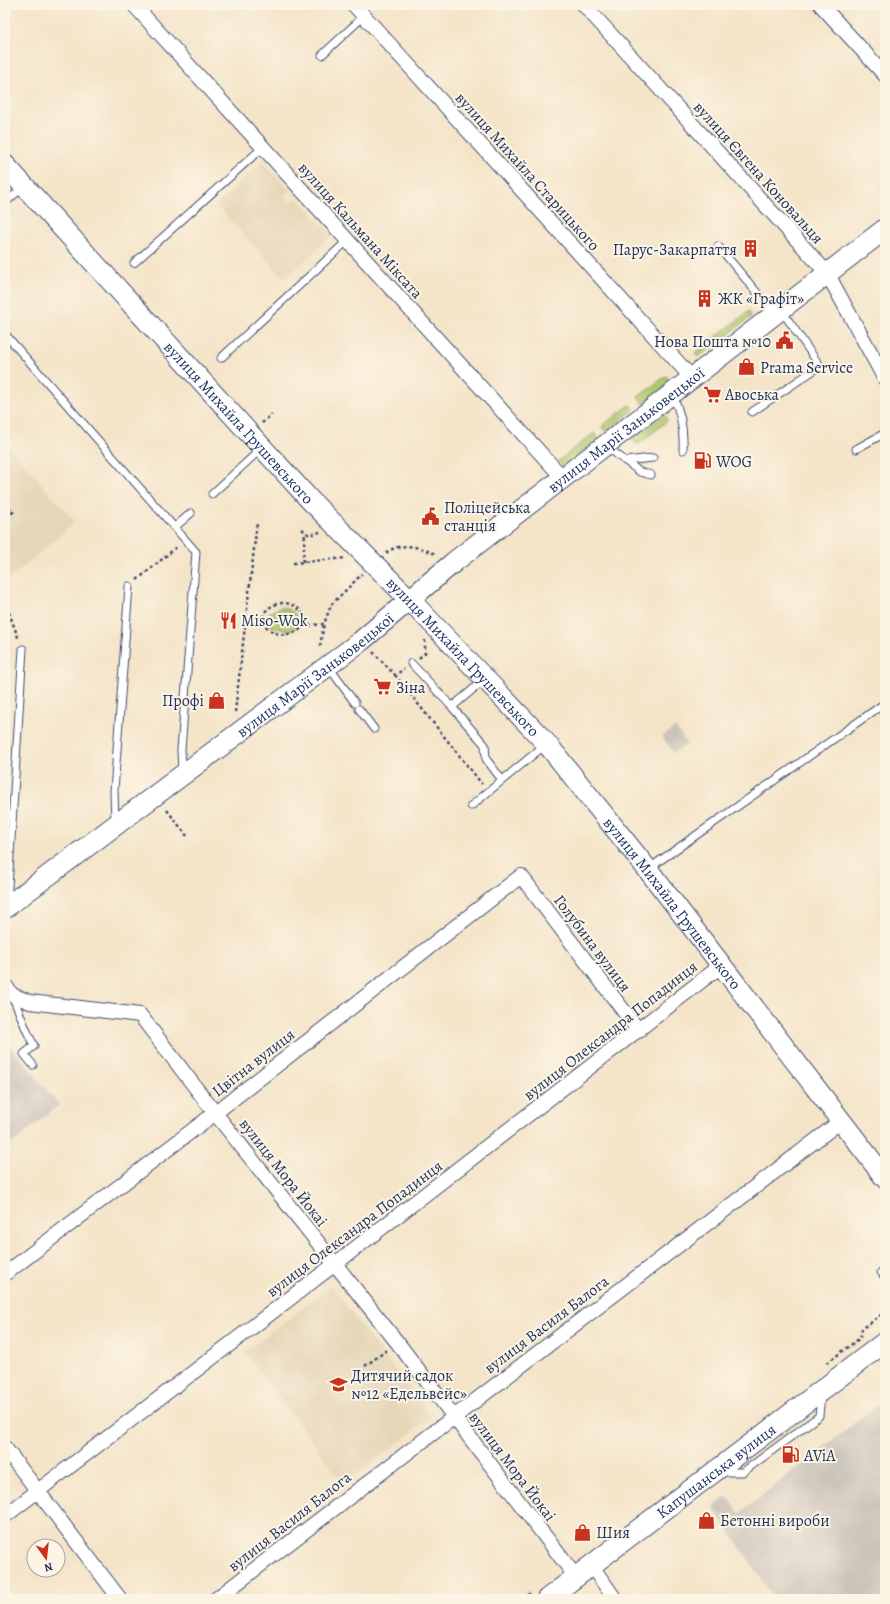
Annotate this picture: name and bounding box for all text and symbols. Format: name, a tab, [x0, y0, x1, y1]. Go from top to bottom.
street label: вулиця Михайла Старицького	[450, 88, 605, 256]
street label: вулиця Євгена Коновальця	[688, 97, 828, 249]
street label: вулиця Кальмана Міксата	[293, 158, 428, 304]
place label: Парус-Закарпаття	[613, 239, 737, 261]
building icon: Парус-Закарпаття	[740, 239, 760, 259]
building icon: ЖК «Графіт»	[695, 288, 715, 308]
place label: ЖК «Графіт»	[718, 288, 804, 310]
place label: Нова Пошта №10	[654, 331, 771, 353]
public building icon: Нова Пошта №10	[774, 331, 794, 351]
street label: вулиця Михайла Грушевського	[159, 337, 318, 509]
shop icon: Prama Service	[737, 357, 757, 377]
place label: Prama Service	[760, 357, 853, 379]
street label: вулиця Марії Заньковецької	[543, 362, 710, 498]
supermarket icon: Авоська	[702, 384, 722, 404]
place label: Авоська	[724, 384, 780, 406]
fuel station icon: WOG	[693, 451, 713, 471]
place label: WOG	[715, 451, 752, 473]
place label: Поліцейська станція	[444, 497, 531, 537]
public building icon: Поліцейська станція	[421, 506, 441, 526]
street label: вулиця Михайла Грушевського	[381, 572, 544, 742]
street label: вулиця Марії Заньковецької	[232, 607, 399, 743]
restaurant icon: Miso-Wok	[218, 610, 238, 630]
place label: Miso-Wok	[241, 610, 308, 632]
supermarket icon: Зіна	[373, 677, 393, 697]
place label: Зіна	[396, 677, 426, 699]
place label: Профі	[162, 690, 204, 712]
shop icon: Профі	[207, 690, 227, 710]
street label: вулиця Михайла Грушевського	[598, 813, 746, 994]
street label: Голубина вулиця	[548, 890, 636, 997]
street label: вулиця Олександра Попадинця	[519, 956, 702, 1106]
street label: Цвітна вулиця	[208, 1023, 300, 1102]
street label: вулиця Мора Йокаі	[234, 1114, 332, 1231]
street label: вулиця Олександра Попадинця	[262, 1155, 447, 1302]
street label: вулиця Василя Балога	[480, 1270, 614, 1379]
place label: Дитячий садок №12 «Едельвейс»	[351, 1365, 467, 1405]
school or university icon: Дитячий садок №12 «Едельвейс»	[328, 1374, 348, 1394]
street label: вулиця Мора Йокаі	[464, 1407, 561, 1526]
street label: Капушанська вулиця	[652, 1419, 781, 1524]
fuel station icon: AViA	[781, 1445, 801, 1465]
place label: AViA	[803, 1445, 836, 1467]
street label: вулиця Василя Балога	[223, 1466, 356, 1577]
shop icon: Бетонні вироби	[697, 1510, 717, 1530]
place label: Бетонні вироби	[720, 1510, 830, 1532]
shop icon: Шия	[573, 1522, 593, 1542]
place label: Шия	[596, 1522, 630, 1544]
north arrow	[26, 1538, 66, 1578]
text: N	[43, 1559, 54, 1575]

